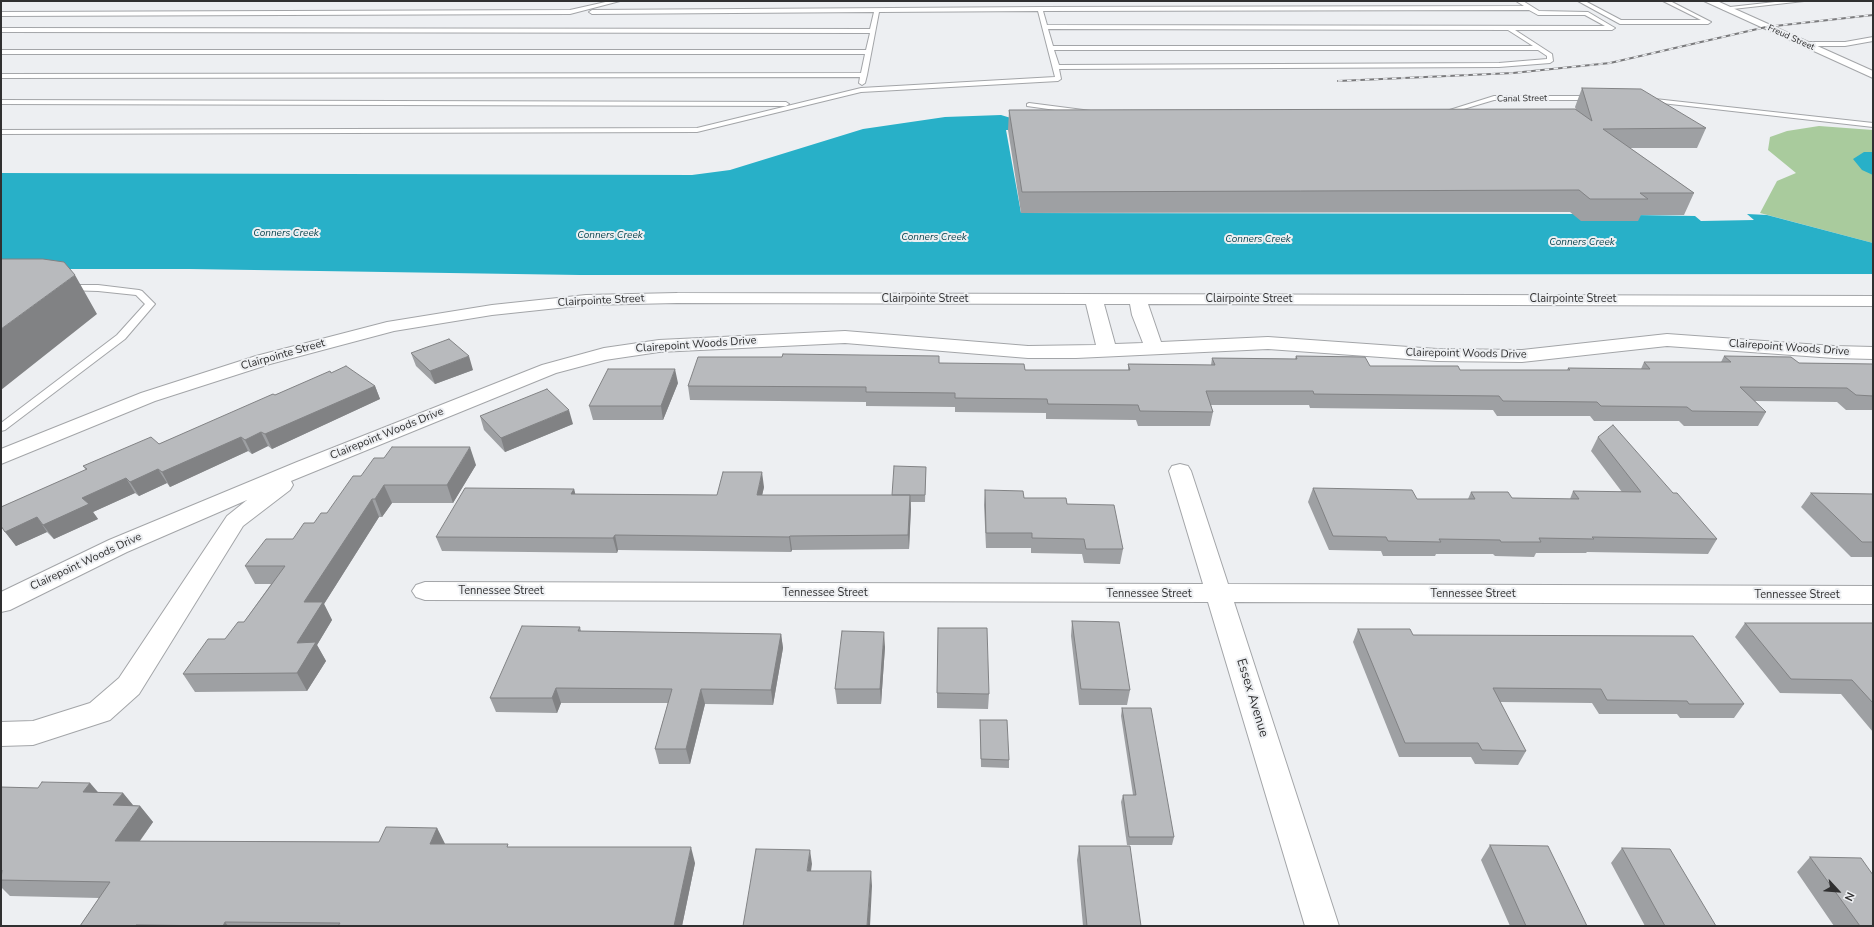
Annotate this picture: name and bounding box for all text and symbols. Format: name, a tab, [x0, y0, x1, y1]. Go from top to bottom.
street label: Freud Street	[1766, 23, 1816, 53]
street label: Canal Street	[1497, 93, 1547, 105]
water label: Conners Creek	[253, 228, 319, 240]
water label: Conners Creek	[577, 230, 643, 242]
water label: Conners Creek	[901, 232, 967, 244]
water label: Conners Creek	[1225, 234, 1291, 246]
water label: Conners Creek	[1549, 237, 1615, 249]
street label: Clairpointe Street	[557, 292, 645, 310]
street label: Clairpointe Street	[882, 292, 968, 306]
street label: Clairpointe Street	[1206, 292, 1292, 306]
street label: Clairpointe Street	[1530, 292, 1616, 306]
street label: Clairepoint Woods Drive	[635, 334, 757, 356]
street label: Clairpointe Street	[239, 337, 327, 373]
street label: Clairepoint Woods Drive	[1728, 337, 1850, 359]
street label: Clairepoint Woods Drive	[1405, 346, 1527, 362]
street label: Clairepoint Woods Drive	[328, 405, 446, 463]
street label: Clairepoint Woods Drive	[28, 530, 144, 594]
street label: Tennessee Street	[458, 584, 544, 598]
street label: Tennessee Street	[782, 586, 868, 600]
street label: Tennessee Street	[1106, 587, 1192, 601]
street label: Tennessee Street	[1430, 587, 1516, 601]
street label: Tennessee Street	[1754, 588, 1840, 602]
street label: Essex Avenue	[1233, 657, 1271, 739]
north arrow	[1818, 871, 1858, 911]
text: N	[1841, 889, 1858, 903]

